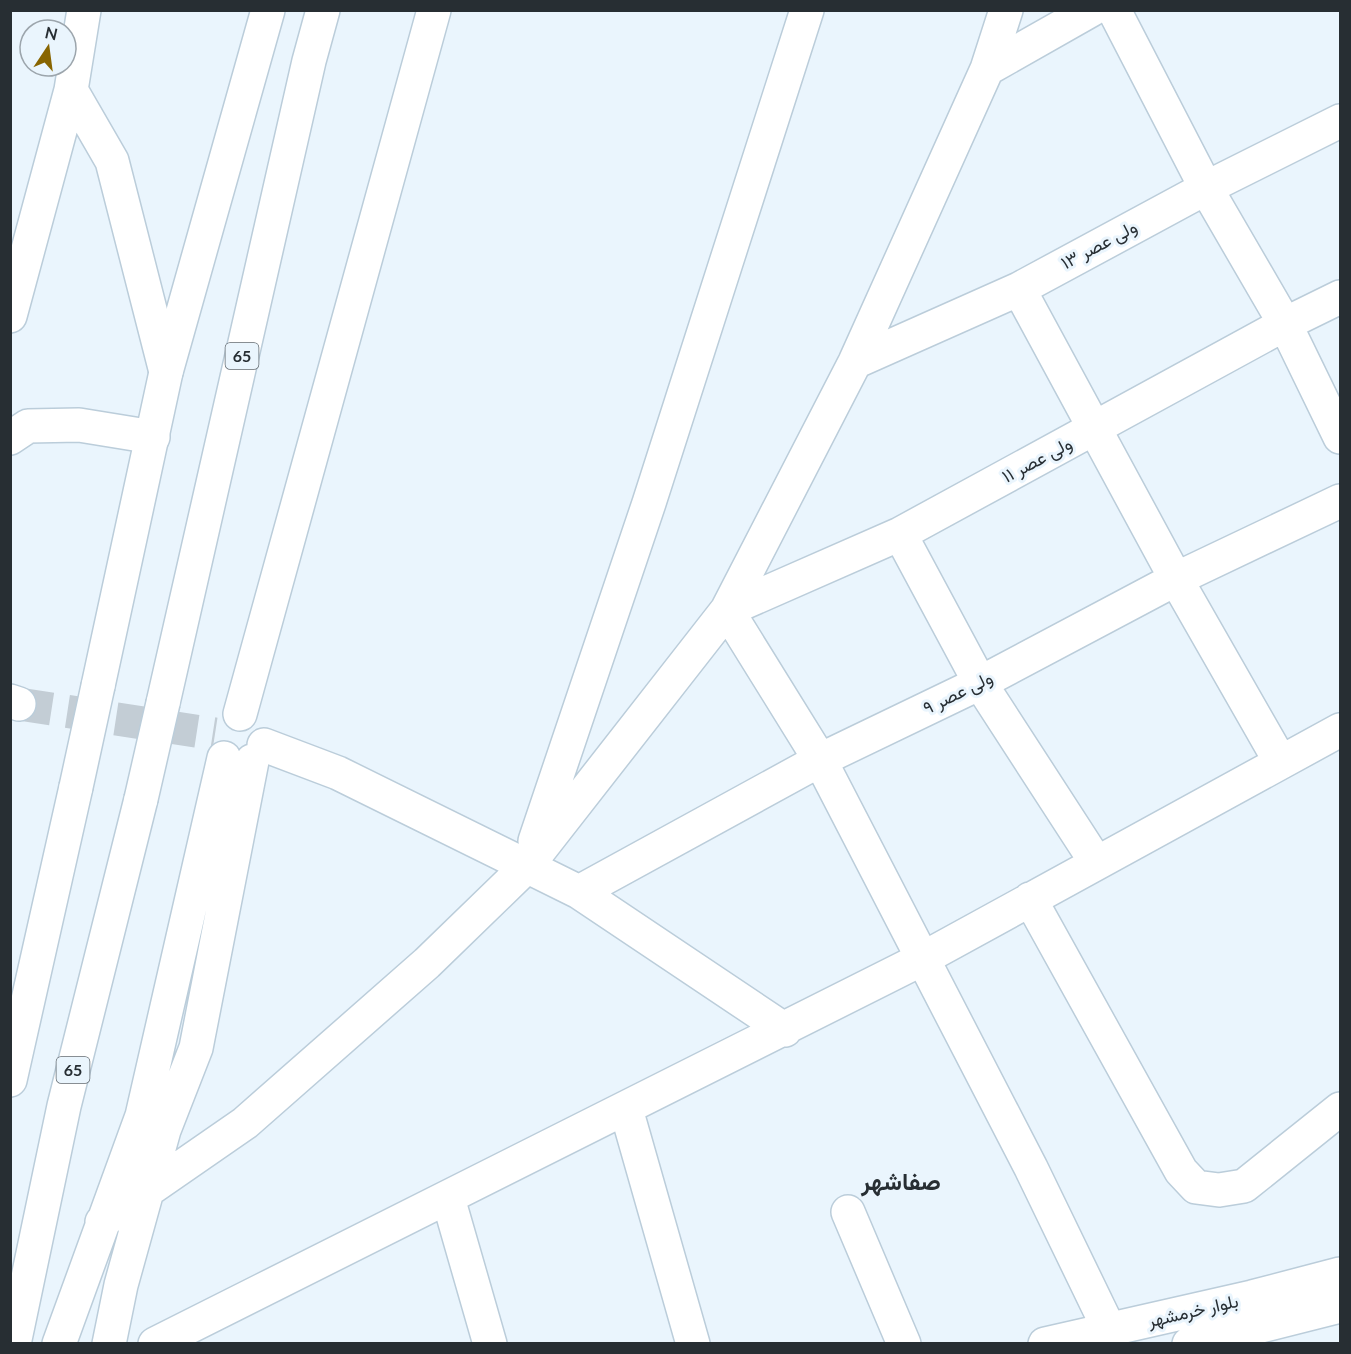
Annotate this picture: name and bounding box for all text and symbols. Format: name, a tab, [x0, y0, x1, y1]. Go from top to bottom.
north arrow	[18, 18, 78, 78]
text: N	[43, 22, 60, 44]
street label: ولی عصر ۱۳	[1057, 215, 1141, 274]
road number: 65	[226, 343, 258, 369]
street label: ولی عصر ۱۱	[998, 431, 1076, 488]
street label: ولی عصر ۹	[919, 666, 996, 719]
road number: 65	[56, 1057, 90, 1083]
district label: صفاشهر	[860, 1166, 941, 1197]
street label: بلوار خرمشهر	[1144, 1289, 1240, 1332]

